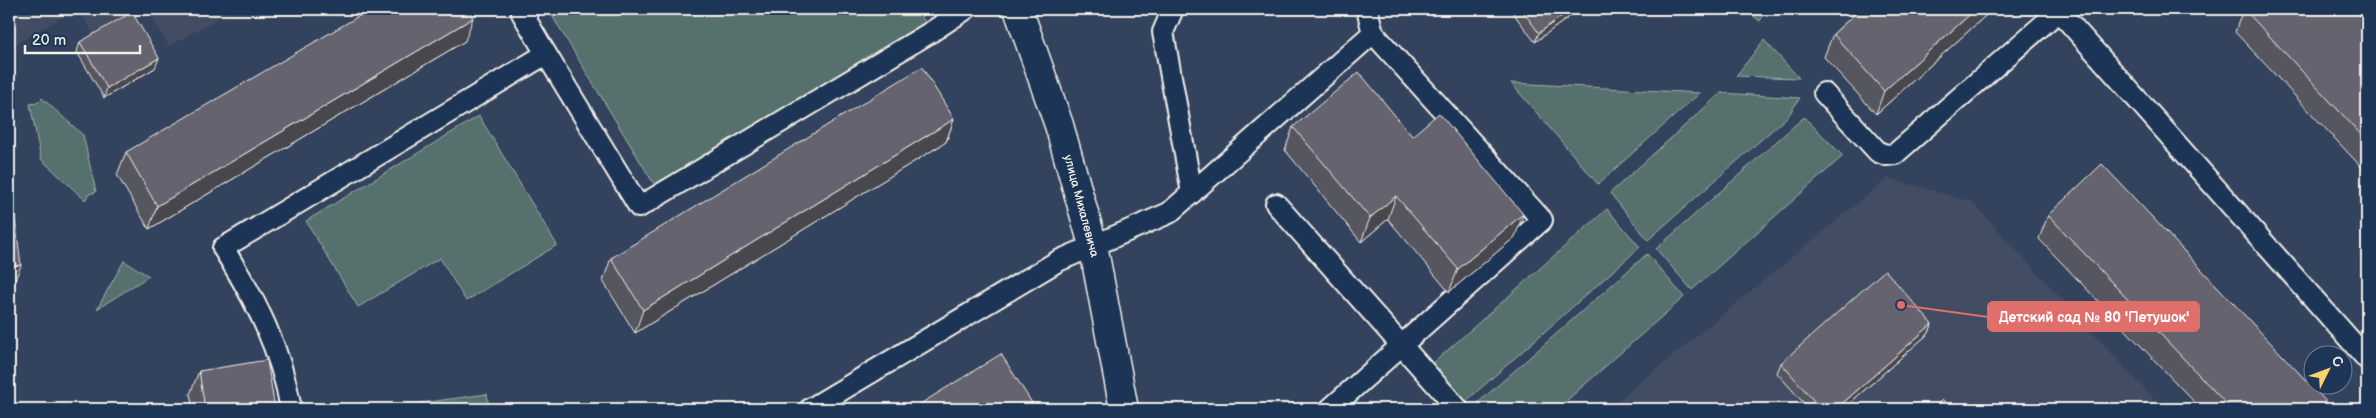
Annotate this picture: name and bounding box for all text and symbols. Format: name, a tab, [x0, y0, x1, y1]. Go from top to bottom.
scale bar	[25, 22, 140, 54]
text: 20 m	[32, 31, 66, 50]
street label: улица Михалевича	[1060, 153, 1102, 259]
callout: Детский сад № 80 'Петушок'	[1988, 302, 2199, 331]
text: Детский сад № 80 'Петушок'	[1999, 309, 2189, 326]
north arrow	[2304, 346, 2354, 396]
text: С	[2328, 352, 2347, 371]

